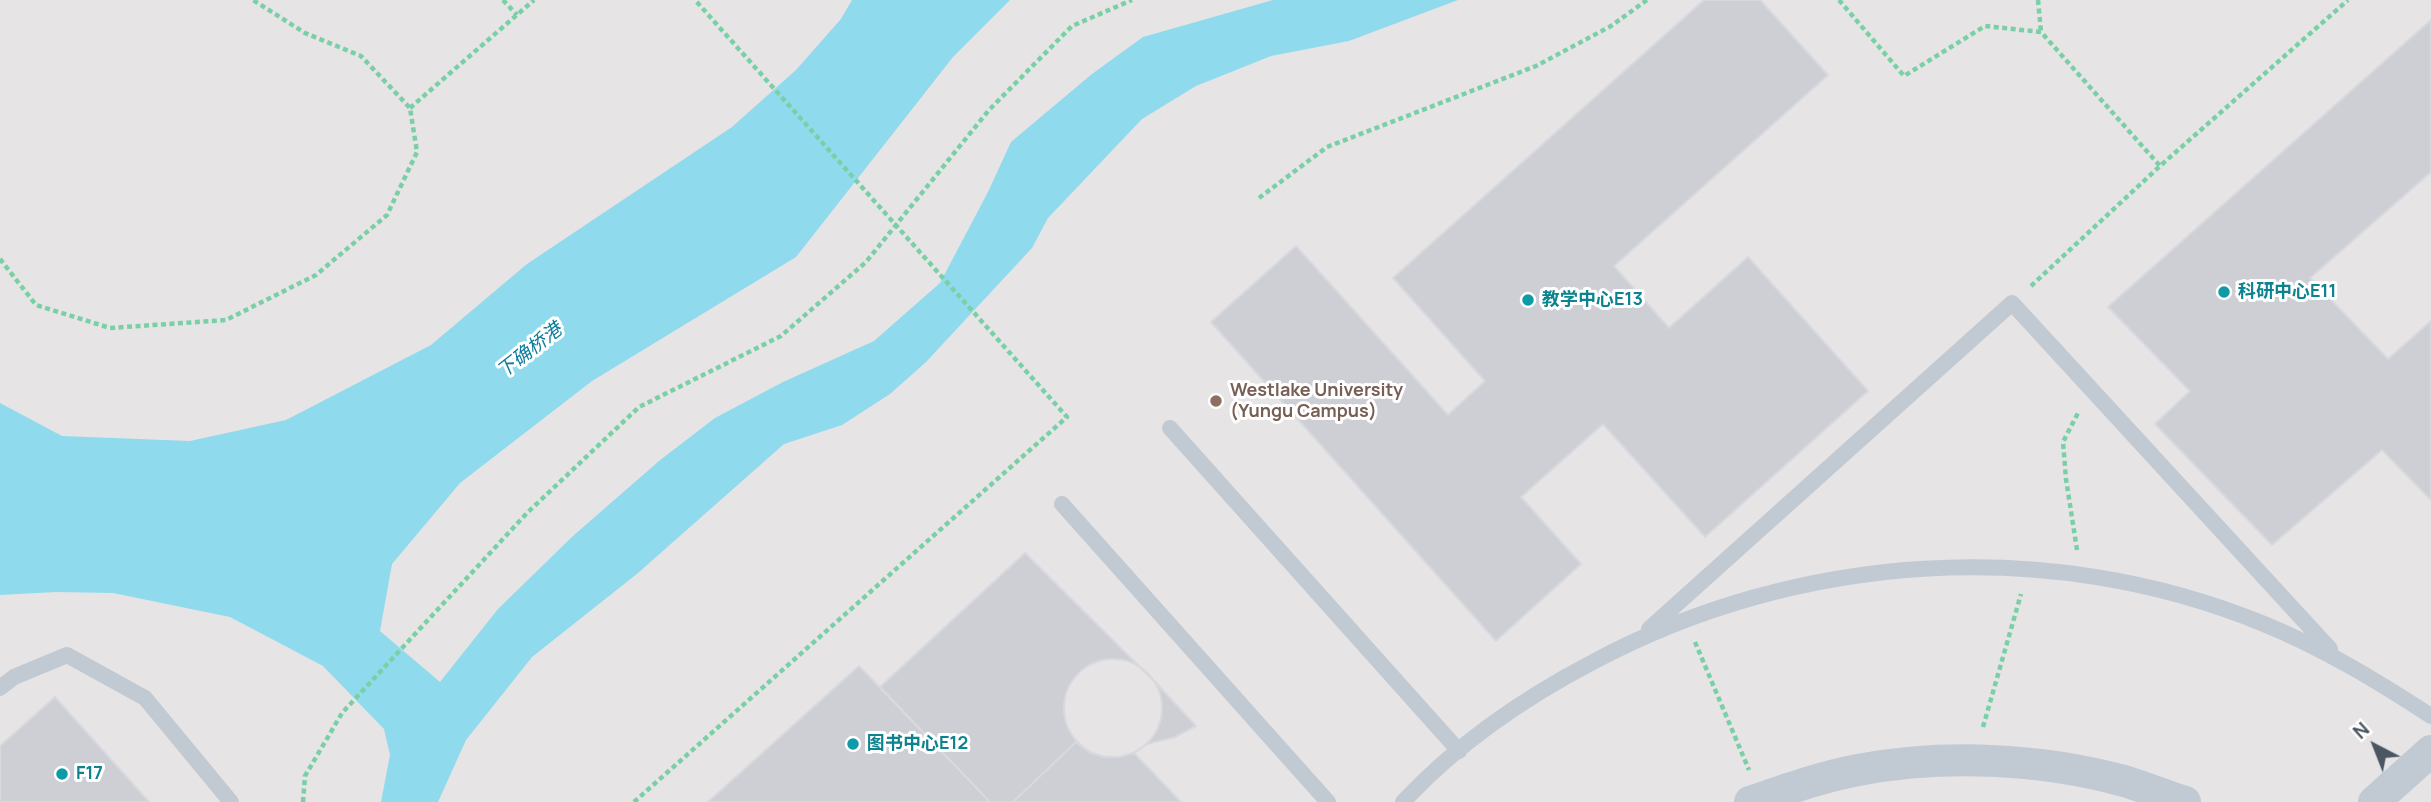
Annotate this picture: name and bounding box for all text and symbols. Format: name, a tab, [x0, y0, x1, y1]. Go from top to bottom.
place label: 科研中心E11	[2238, 281, 2336, 303]
marker: 科研中心E11	[2216, 284, 2232, 300]
place label: 教学中心E13	[1542, 289, 1643, 311]
marker: 教学中心E13	[1520, 292, 1536, 308]
water label: 下确桥港	[493, 319, 567, 383]
place label: Westlake University (Yungu Campus)	[1230, 380, 1403, 422]
marker: Westlake University (Yungu Campus)	[1208, 393, 1224, 409]
north arrow	[2340, 711, 2410, 781]
text: N	[2347, 716, 2375, 745]
place label: 图书中心E12	[867, 733, 968, 755]
marker: 图书中心E12	[845, 736, 861, 752]
place label: F17	[76, 763, 103, 785]
marker: F17	[54, 766, 70, 782]

